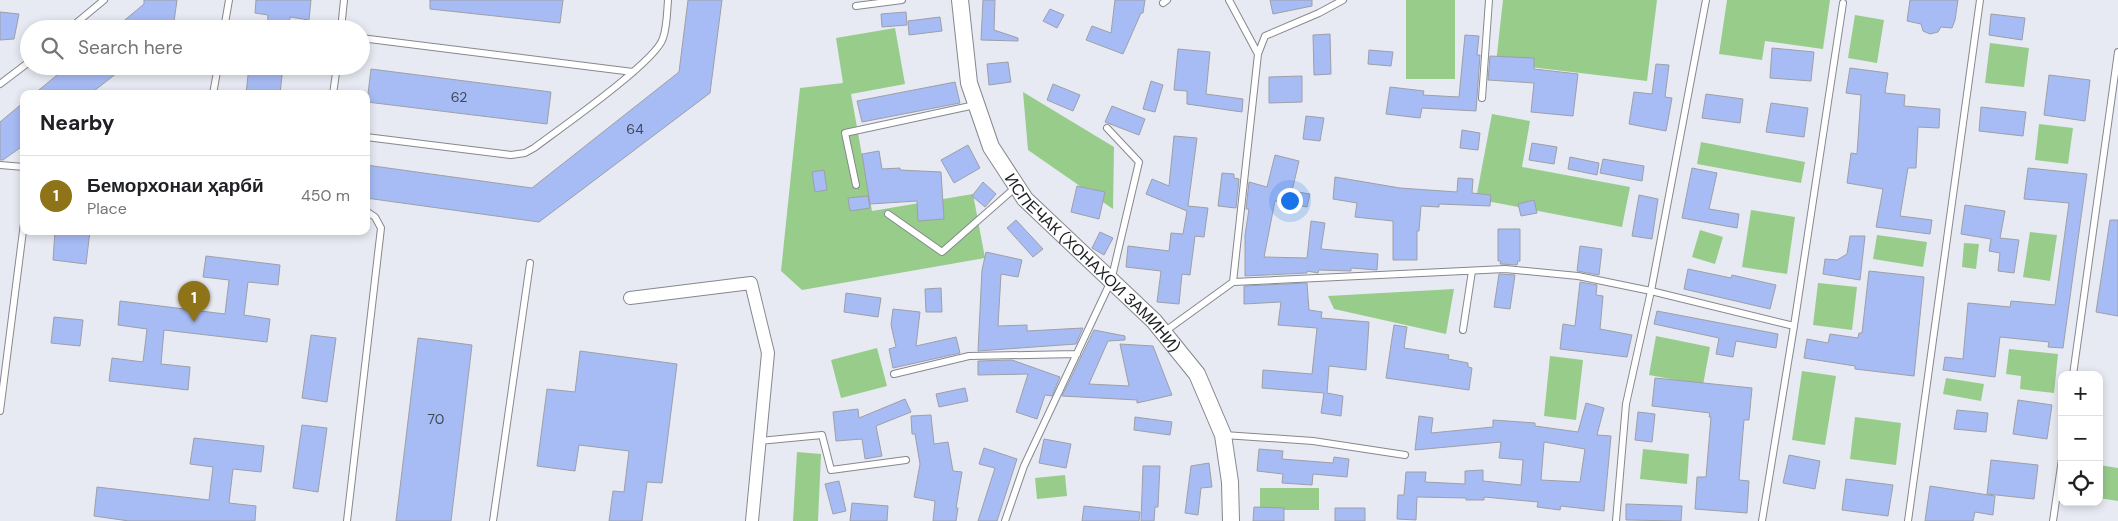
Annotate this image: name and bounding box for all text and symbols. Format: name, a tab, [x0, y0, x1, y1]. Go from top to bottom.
search box	[20, 20, 370, 75]
icon: search	[38, 34, 66, 62]
text: Search here	[78, 35, 183, 60]
house number: 62	[451, 88, 467, 106]
text: Nearby	[40, 109, 114, 137]
house number: 64	[626, 120, 644, 138]
street label: ИСПЕЧАК (ХОНАХОИ ЗАМИНИ)	[1000, 169, 1185, 356]
text: Беморхонаи ҳарбӣ	[87, 173, 264, 198]
text: 1	[53, 185, 59, 206]
text: 450 m	[301, 185, 350, 206]
your location	[1277, 188, 1303, 214]
text: Place	[87, 198, 127, 219]
pin: 1	[178, 281, 210, 322]
map controls	[2058, 371, 2103, 506]
button: +	[2058, 371, 2103, 416]
house number: 70	[428, 410, 444, 428]
button: −	[2058, 416, 2103, 461]
button: locate	[2058, 461, 2103, 506]

